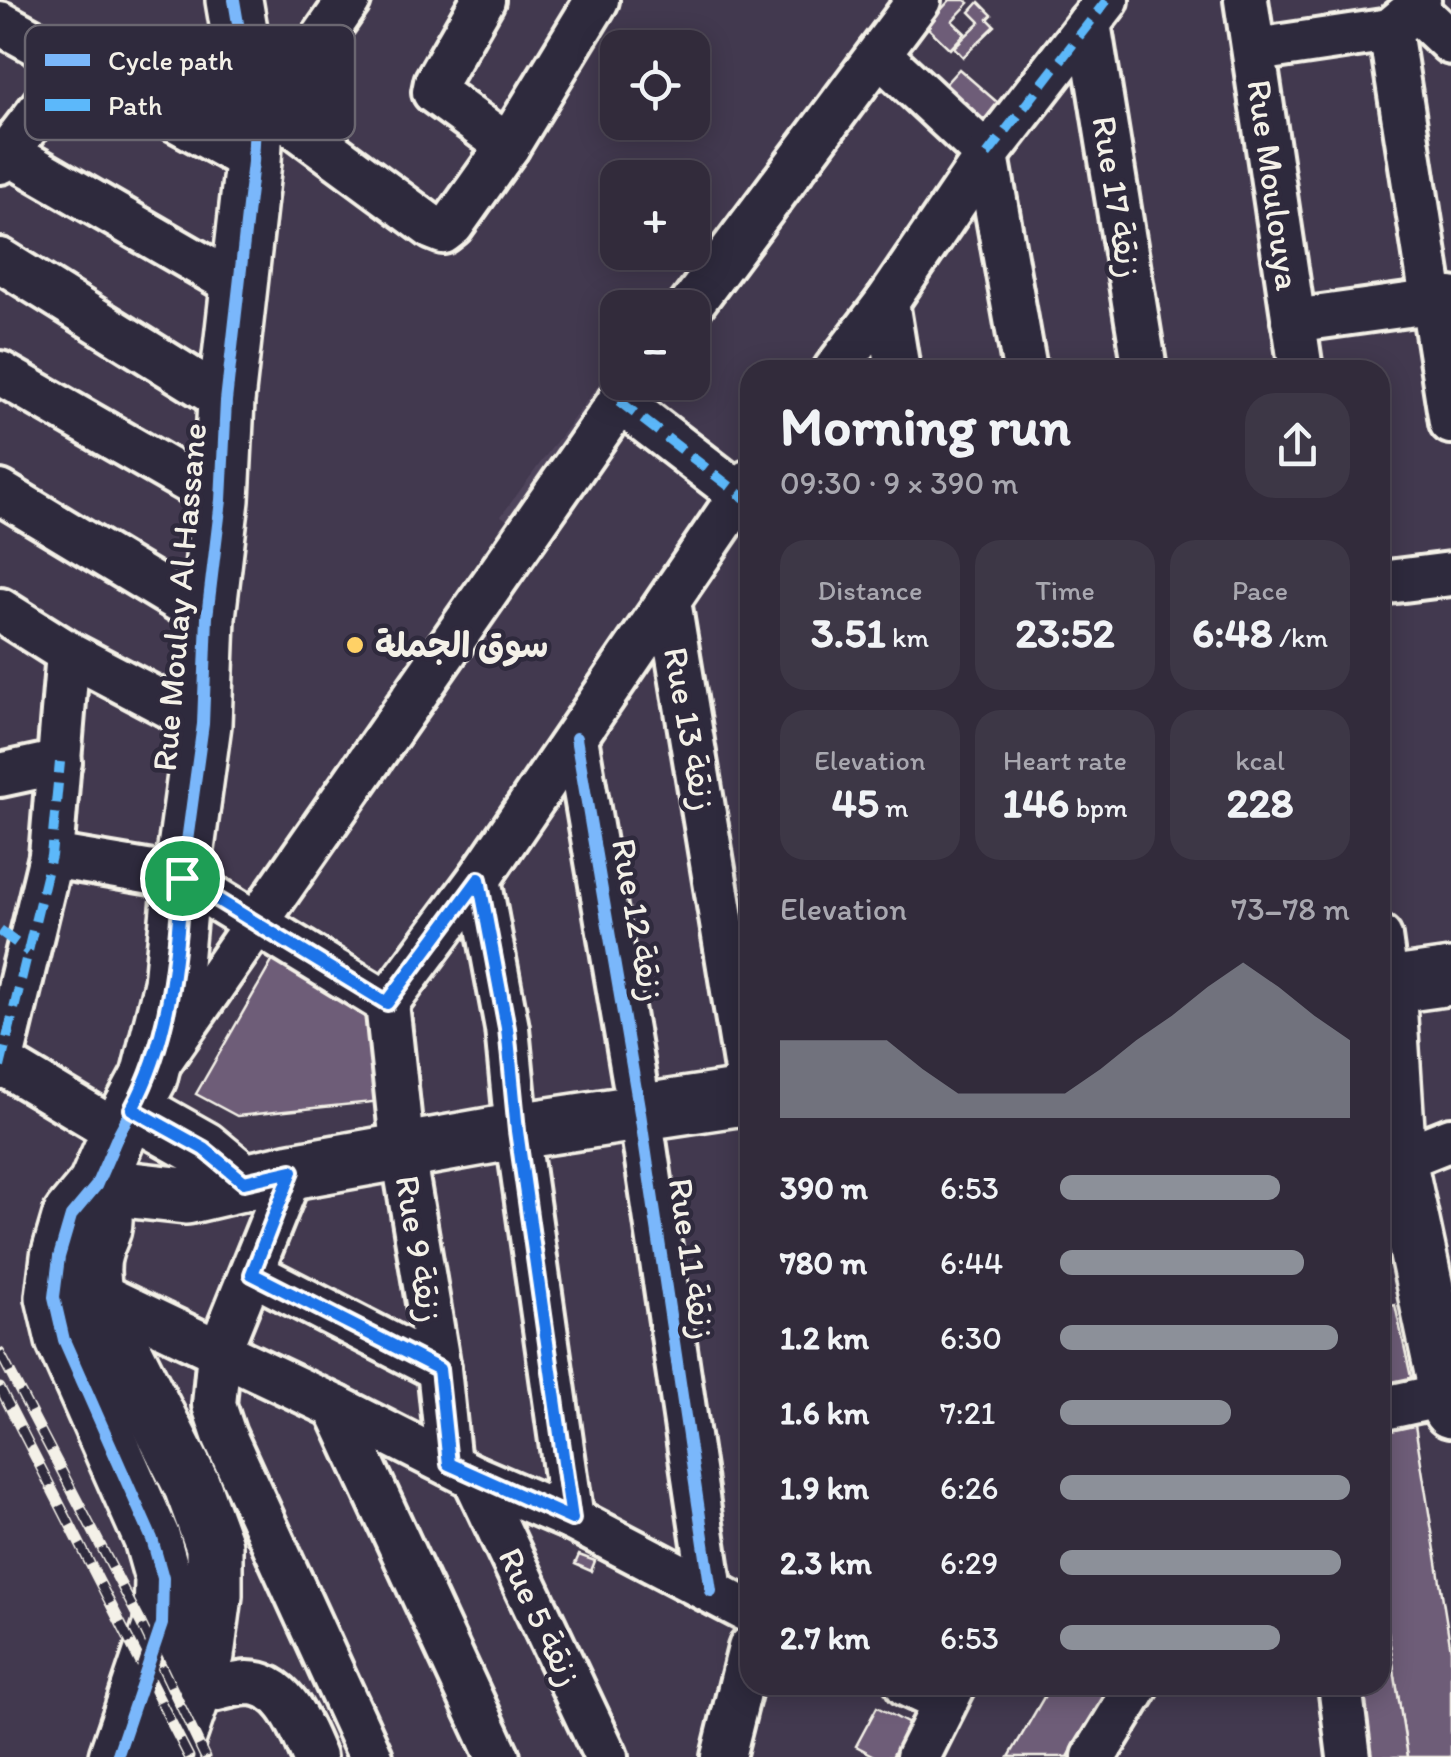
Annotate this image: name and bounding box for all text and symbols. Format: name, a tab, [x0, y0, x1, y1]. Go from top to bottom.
legend	[25, 25, 355, 140]
map controls	[600, 30, 710, 400]
button: locate	[600, 30, 710, 140]
text: Cycle path	[108, 43, 233, 77]
street label: Rue Moulouya	[1238, 77, 1310, 293]
text: Path	[108, 88, 162, 122]
street label: Rue 17 زنقة	[1083, 113, 1151, 281]
button: +	[600, 160, 710, 270]
button: −	[600, 290, 710, 400]
text: Morning run	[780, 393, 1071, 459]
button: share	[1245, 393, 1350, 498]
street label: Rue Moulay Al Hassane	[143, 421, 215, 773]
text: 09:30 · 9 × 390 m	[780, 464, 1018, 502]
text: Distance	[818, 573, 922, 607]
text: Time	[1035, 573, 1095, 607]
text: Pace	[1232, 573, 1288, 607]
text: 3.51	[811, 607, 886, 658]
text: 23:52	[1015, 607, 1115, 658]
text: 6:48	[1192, 607, 1273, 658]
text: km	[886, 620, 929, 654]
text: /km	[1273, 620, 1328, 654]
place label: سوق الجملة	[375, 624, 548, 667]
marker: سوق الجملة	[344, 634, 366, 656]
street label: Rue 13 زنقة	[655, 644, 725, 814]
text: Elevation	[814, 743, 926, 777]
text: Heart rate	[1003, 743, 1127, 777]
text: kcal	[1235, 743, 1285, 777]
text: 45	[831, 777, 879, 828]
text: 146	[1002, 777, 1069, 828]
text: 228	[1226, 777, 1294, 828]
text: m	[879, 790, 909, 824]
text: bpm	[1069, 790, 1128, 824]
street label: Rue 12 زنقة	[603, 835, 673, 1005]
pin	[140, 836, 225, 921]
icon: arrive	[155, 851, 210, 906]
text: Elevation	[780, 890, 907, 928]
text: 73–78 m	[1231, 890, 1350, 928]
text: 390 m	[780, 1169, 868, 1207]
text: 6:53	[940, 1169, 999, 1207]
street label: Rue 9 زنقة	[387, 1172, 451, 1326]
street label: Rue 11 زنقة	[660, 1176, 724, 1342]
text: 780 m	[780, 1244, 867, 1282]
text: 6:44	[940, 1244, 1003, 1282]
text: 1.2 km	[780, 1319, 869, 1357]
text: 6:30	[940, 1319, 1002, 1357]
text: 1.6 km	[780, 1394, 869, 1432]
text: 7:21	[940, 1394, 995, 1432]
text: 1.9 km	[780, 1469, 869, 1507]
text: 6:26	[940, 1469, 999, 1507]
street label: Rue 5 زنقة	[490, 1541, 590, 1693]
text: 2.3 km	[780, 1544, 872, 1582]
text: 6:29	[940, 1544, 998, 1582]
text: 2.7 km	[780, 1619, 870, 1657]
text: 6:53	[940, 1619, 999, 1657]

